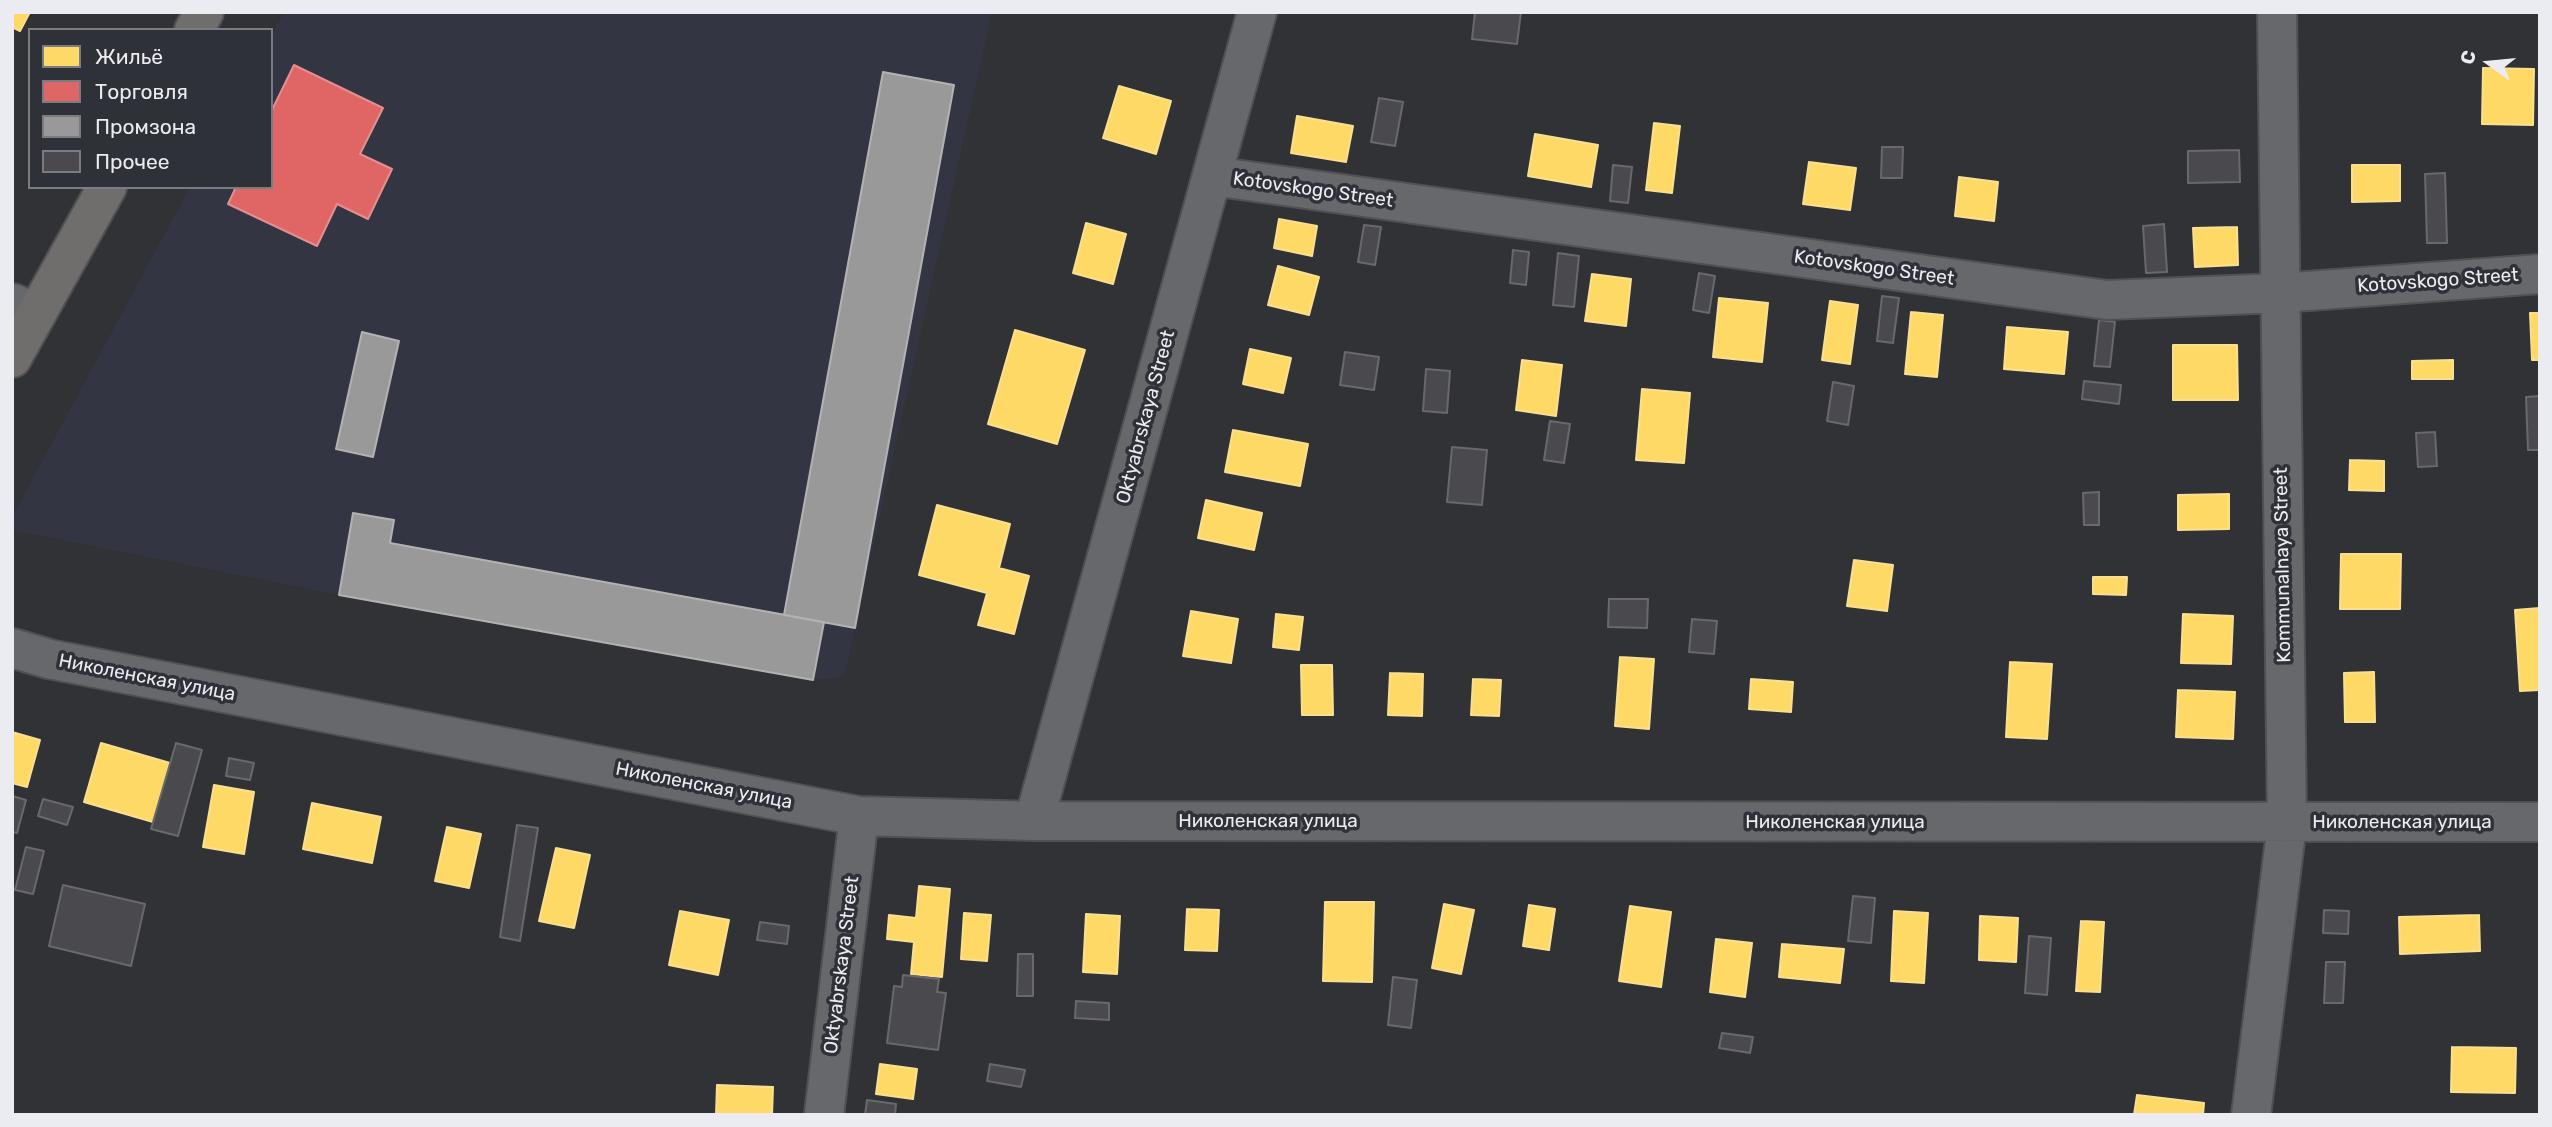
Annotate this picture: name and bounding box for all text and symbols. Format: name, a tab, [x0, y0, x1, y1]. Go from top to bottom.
legend	[28, 28, 273, 189]
north arrow	[2454, 28, 2524, 98]
text: Жильё	[95, 44, 163, 69]
text: С	[2455, 48, 2481, 67]
text: Торговля	[95, 79, 188, 104]
text: Промзона	[95, 114, 196, 139]
text: Прочее	[95, 149, 170, 174]
street label: Kotovskogo Street	[1231, 167, 1395, 213]
street label: Kotovskogo Street	[1792, 245, 1956, 291]
street label: Kotovskogo Street	[2357, 264, 2519, 298]
street label: Oktyabrskaya Street	[1112, 328, 1180, 506]
street label: Kommunalnaya Street	[2270, 467, 2296, 663]
street label: Николенская улица	[57, 650, 237, 706]
street label: Николенская улица	[614, 758, 794, 814]
street label: Николенская улица	[1178, 811, 1358, 833]
street label: Николенская улица	[1745, 812, 1925, 834]
street label: Николенская улица	[2312, 812, 2492, 834]
street label: Oktyabrskaya Street	[820, 875, 864, 1055]

